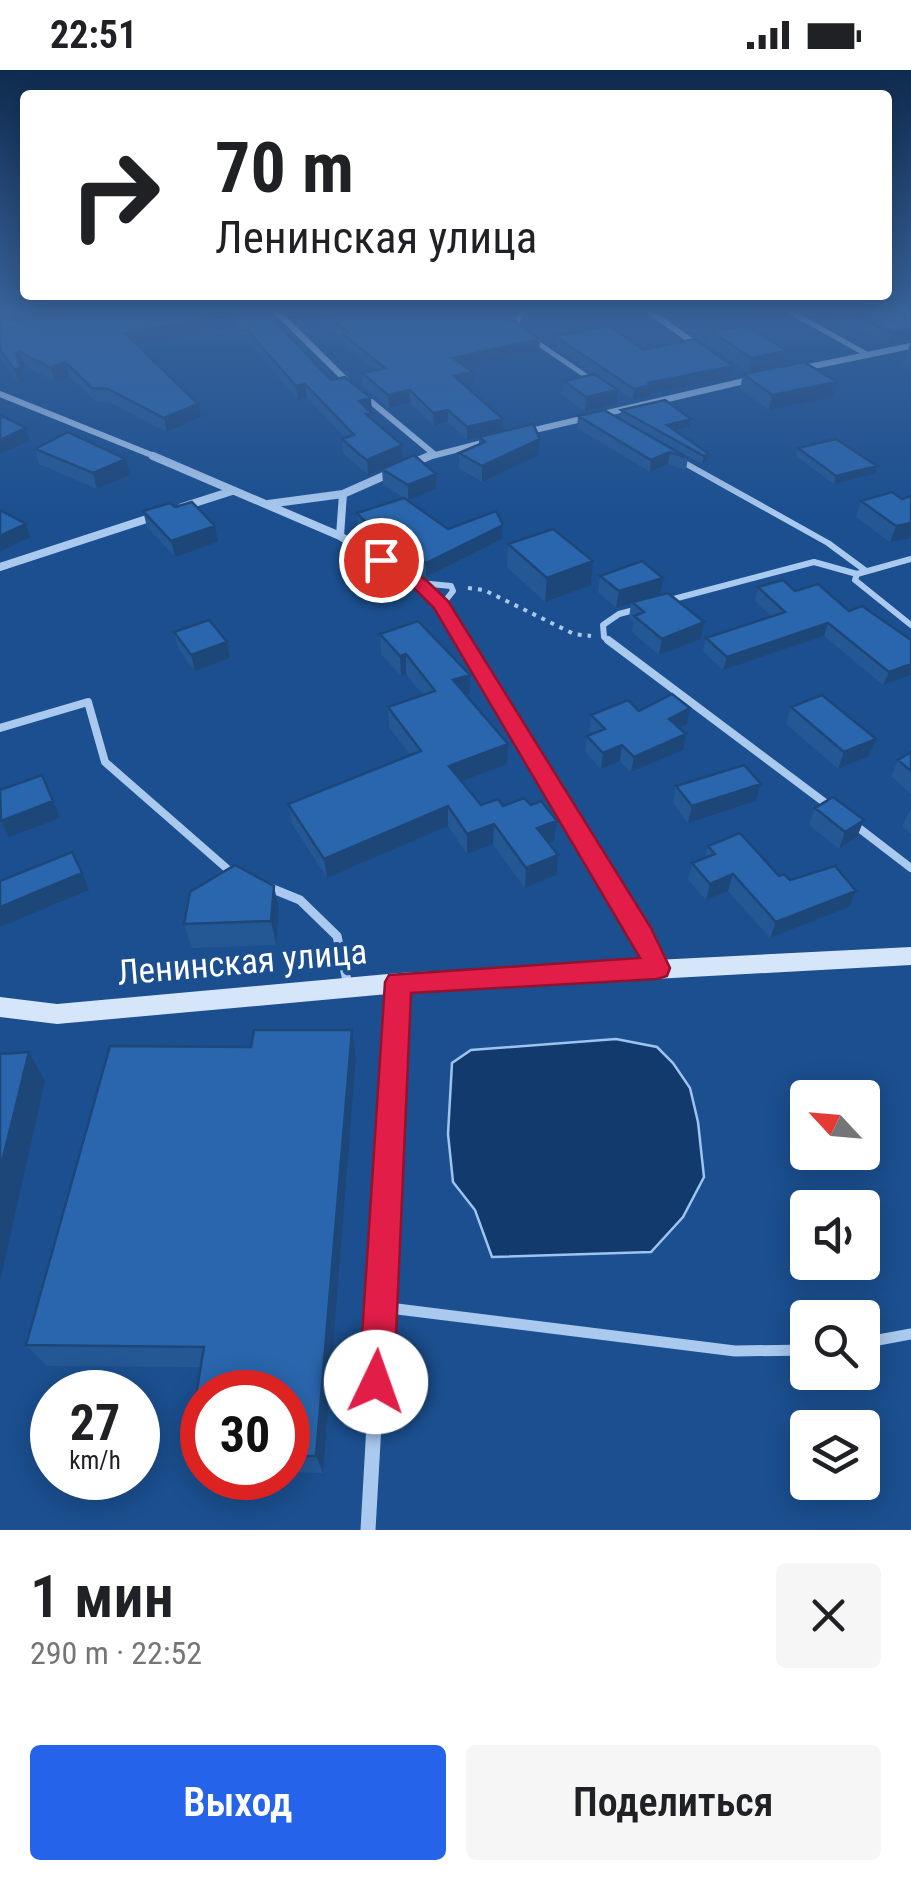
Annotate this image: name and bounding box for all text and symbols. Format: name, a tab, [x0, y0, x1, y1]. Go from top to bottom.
text: 22:51	[50, 13, 137, 57]
text: 70 m	[215, 127, 354, 209]
icon: right	[50, 130, 180, 260]
text: Ленинская улица	[215, 211, 537, 264]
pin	[339, 518, 424, 603]
icon: arrive	[354, 533, 409, 588]
street label: Ленинская улица	[115, 931, 369, 994]
north arrow	[790, 1080, 880, 1170]
map controls	[790, 1080, 880, 1500]
button: sound	[790, 1190, 880, 1280]
button: search	[790, 1300, 880, 1390]
position arrow	[324, 1330, 428, 1434]
speed limit sign: 30	[180, 1370, 310, 1500]
text: 27	[70, 1394, 120, 1452]
button: layers	[790, 1410, 880, 1500]
text: km/h	[69, 1446, 121, 1475]
text: 1 мин	[30, 1561, 174, 1632]
button: close	[776, 1563, 881, 1668]
text: 290 m · 22:52	[30, 1634, 202, 1672]
button: Выход	[30, 1745, 446, 1860]
button: Поделиться	[466, 1745, 881, 1860]

